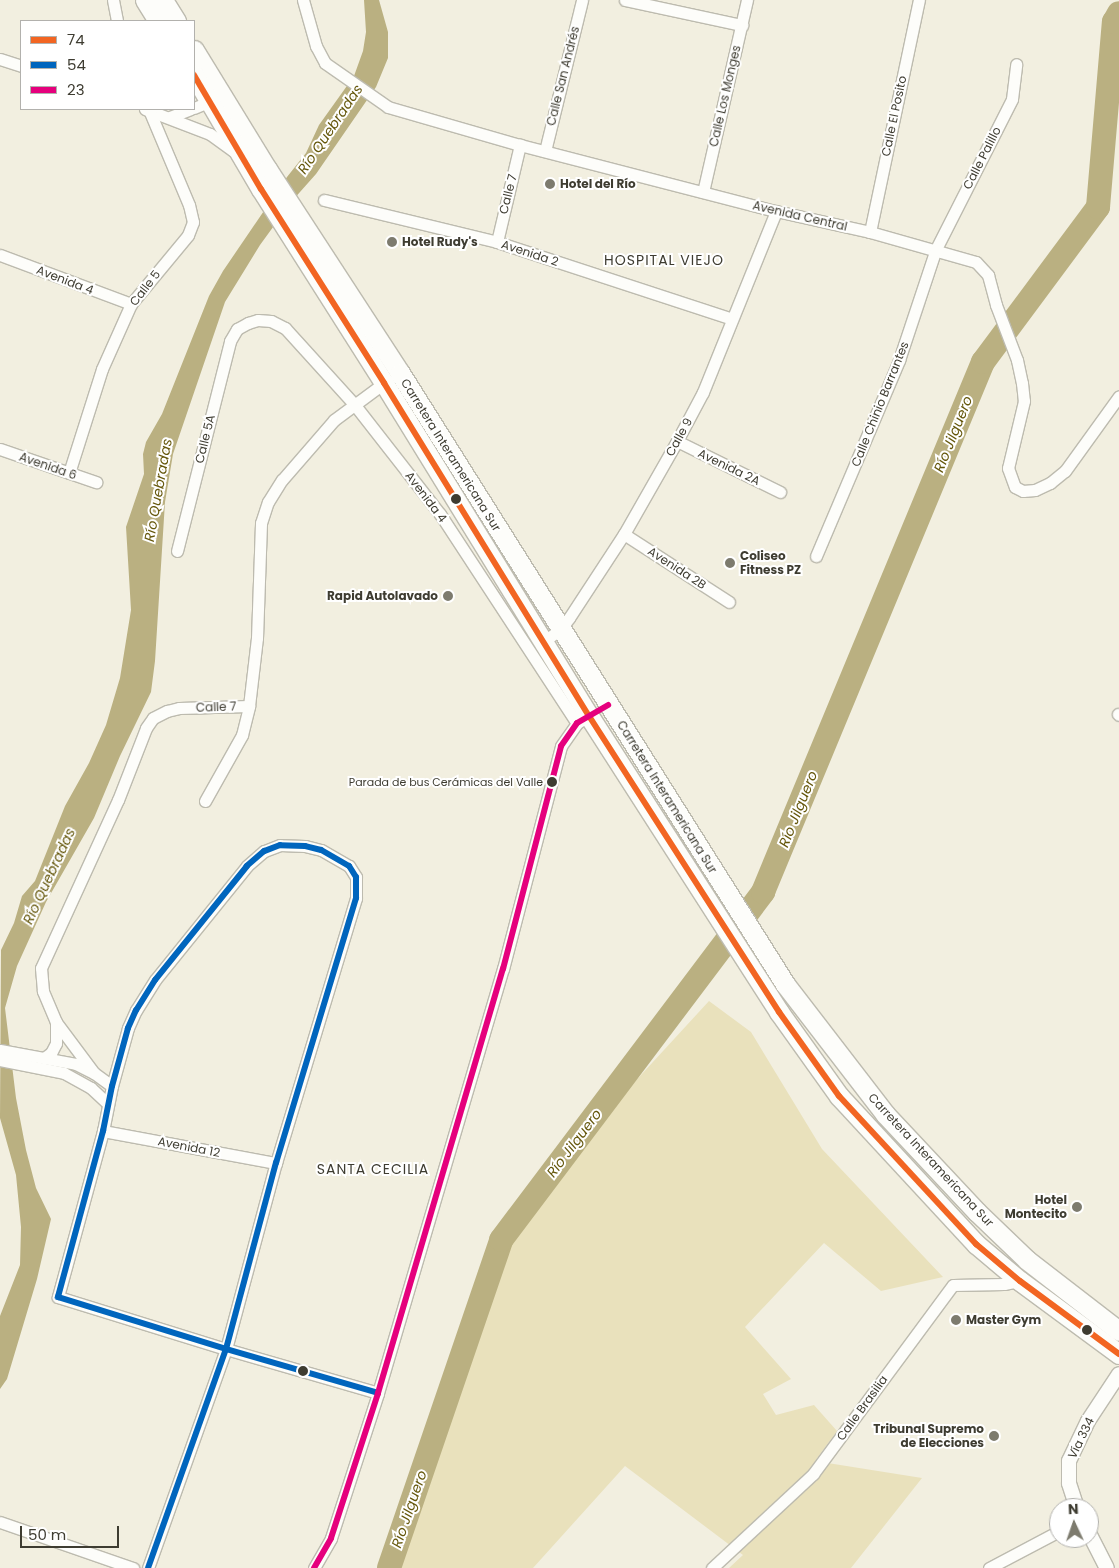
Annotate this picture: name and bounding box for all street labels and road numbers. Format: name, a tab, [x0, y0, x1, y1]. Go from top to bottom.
street label: Calle San Andrés	[544, 25, 582, 127]
street label: Calle Los Monges	[706, 44, 744, 148]
street label: Calle El Posito	[878, 74, 910, 158]
street label: Calle Palillo	[960, 124, 1004, 192]
street label: Calle 7	[496, 173, 520, 215]
street label: Avenida Central	[751, 198, 849, 234]
street label: Avenida 2	[500, 237, 560, 269]
street label: Avenida 4	[34, 263, 96, 297]
street label: Calle 5	[127, 267, 163, 309]
street label: Calle Chinio Barrantes	[848, 339, 912, 469]
street label: Carretera Interamericana Sur	[398, 376, 504, 534]
street label: Calle 5A	[192, 413, 218, 465]
street label: Calle 9	[663, 415, 695, 459]
street label: Avenida 2A	[696, 446, 762, 488]
street label: Avenida 6	[17, 449, 79, 483]
street label: Avenida 4	[402, 469, 450, 525]
street label: Avenida 2B	[645, 544, 709, 592]
street label: Calle 7	[196, 699, 236, 715]
street label: Carretera Interamericana Sur	[614, 718, 720, 876]
street label: Carretera Interamericana Sur	[865, 1090, 997, 1230]
street label: Avenida 12	[157, 1134, 221, 1160]
street label: Calle Brasilia	[834, 1373, 890, 1443]
street label: Vía 334	[1065, 1415, 1097, 1461]

